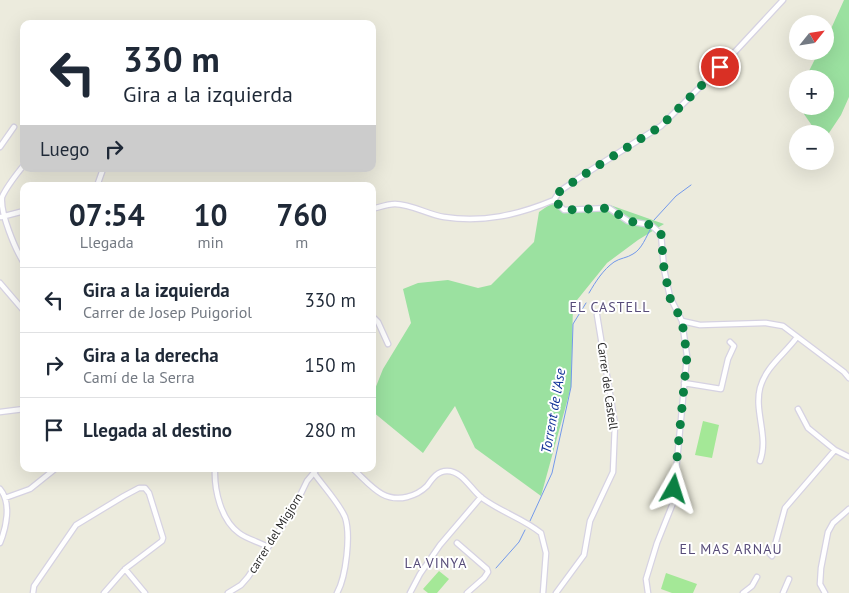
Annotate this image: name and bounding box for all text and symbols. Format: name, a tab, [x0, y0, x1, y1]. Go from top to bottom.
north arrow	[789, 15, 834, 60]
map controls	[789, 15, 834, 170]
text: 330 m	[123, 36, 220, 82]
icon: left	[40, 40, 105, 105]
pin	[699, 46, 741, 88]
icon: arrive	[706, 53, 734, 81]
button: +	[789, 70, 834, 115]
text: Gira a la izquierda	[123, 80, 293, 108]
button: −	[789, 125, 834, 170]
icon: right	[100, 135, 128, 163]
text: Luego	[40, 137, 90, 161]
text: 07:54	[69, 195, 145, 234]
text: 10	[194, 195, 228, 234]
text: 760	[276, 195, 327, 234]
text: Llegada	[80, 232, 134, 252]
text: min	[198, 232, 224, 252]
text: m	[295, 232, 308, 252]
text: Gira a la izquierda	[83, 278, 230, 302]
icon: left	[40, 286, 68, 314]
text: 330 m	[304, 288, 356, 312]
district label: EL CASTELL	[570, 298, 650, 316]
text: Carrer de Josep Puigoriol	[83, 302, 252, 322]
street label: Carrer del Castell	[594, 341, 622, 431]
text: Gira a la derecha	[83, 343, 219, 367]
icon: right	[40, 351, 68, 379]
text: 150 m	[304, 353, 356, 377]
text: Camí de la Serra	[83, 367, 195, 387]
water label: Torrent de l'Ase	[537, 367, 569, 455]
icon: arrive	[40, 416, 68, 444]
text: Llegada al destino	[83, 418, 232, 442]
text: 280 m	[304, 418, 356, 442]
position arrow	[647, 462, 699, 514]
street label: carrer del Migjorn	[244, 490, 306, 576]
district label: EL MAS ARNAU	[679, 540, 783, 558]
district label: LA VINYA	[405, 554, 467, 572]

